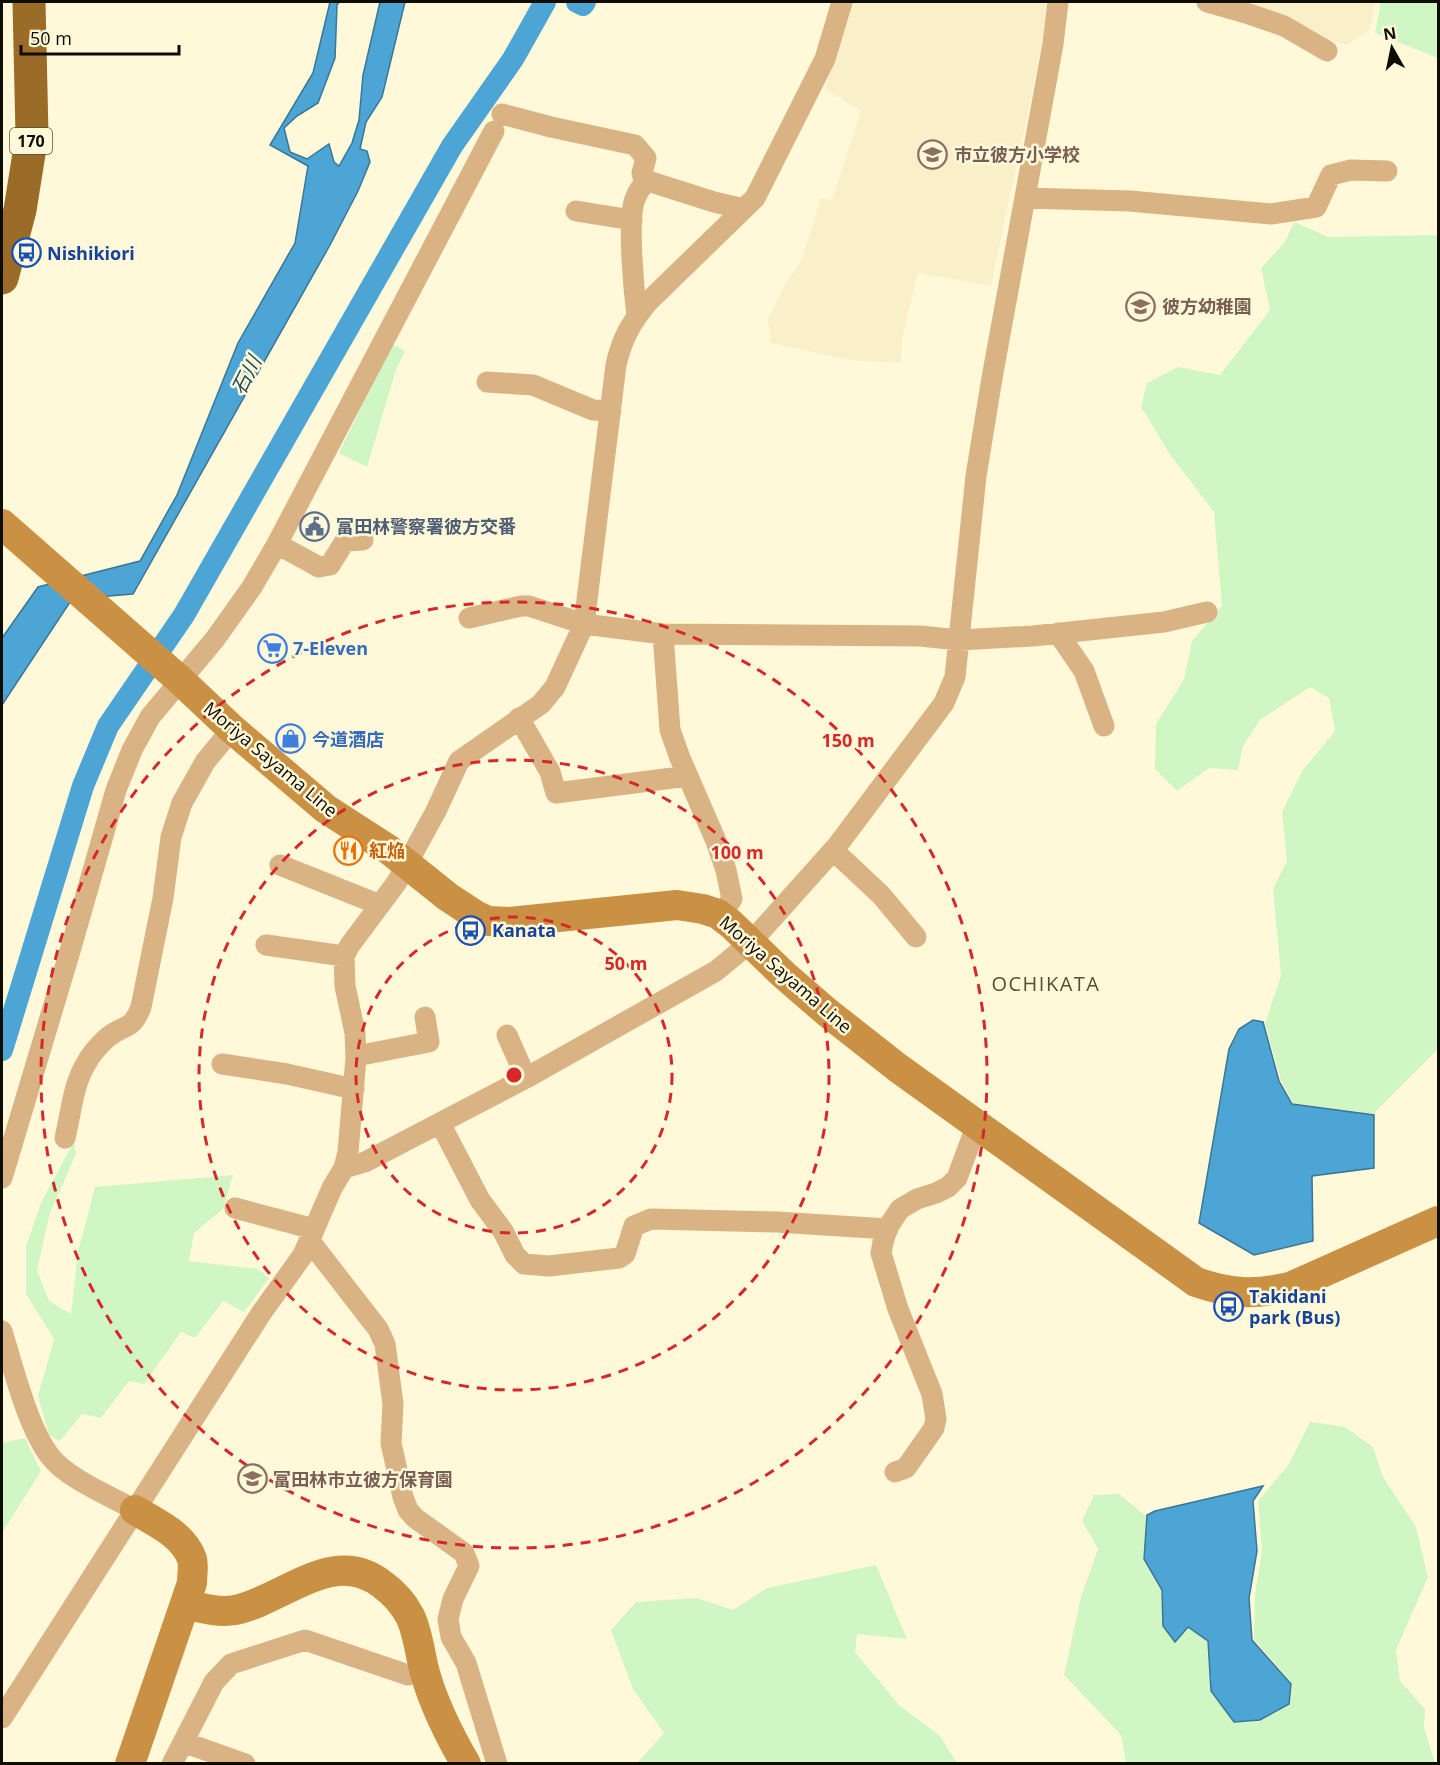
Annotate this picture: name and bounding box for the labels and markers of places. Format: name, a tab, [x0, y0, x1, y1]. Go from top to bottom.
school or university icon: 市立彼方小学校	[917, 138, 949, 170]
place label: 市立彼方小学校	[954, 142, 1080, 166]
bus stop icon: Nishikiori	[10, 237, 42, 269]
place label: Nishikiori	[47, 241, 135, 265]
school or university icon: 彼方幼稚園	[1125, 290, 1157, 322]
place label: 彼方幼稚園	[1162, 294, 1252, 318]
public building icon: 富田林警察署彼方交番	[299, 510, 331, 542]
place label: 富田林警察署彼方交番	[336, 514, 516, 538]
supermarket icon: 7-Eleven	[256, 632, 288, 664]
place label: 7-Eleven	[293, 636, 368, 660]
shop icon: 今道酒店	[275, 723, 307, 755]
place label: 今道酒店	[312, 727, 384, 751]
restaurant icon: 紅焔	[332, 834, 364, 866]
place label: 紅焔	[369, 838, 405, 862]
bus stop icon: Kanata	[455, 914, 487, 946]
place label: Kanata	[492, 918, 556, 942]
centre of rings	[504, 1065, 524, 1085]
place label: Takidani park (Bus)	[1249, 1284, 1340, 1329]
bus stop icon: Takidani park (Bus)	[1212, 1290, 1244, 1322]
school or university icon: 富田林市立彼方保育園	[236, 1463, 268, 1495]
place label: 富田林市立彼方保育園	[273, 1467, 453, 1491]

